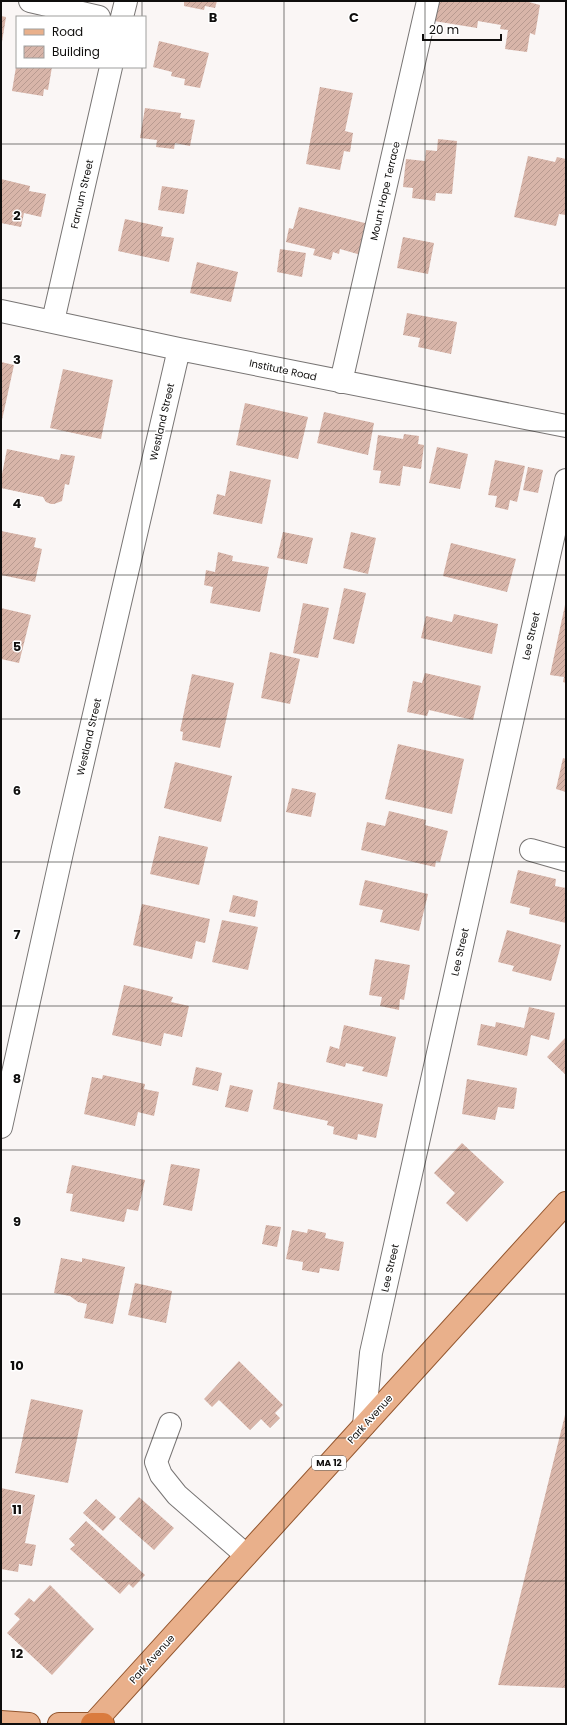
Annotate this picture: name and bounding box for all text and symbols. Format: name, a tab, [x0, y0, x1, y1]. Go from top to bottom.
text: B	[209, 8, 218, 27]
text: C	[349, 8, 359, 27]
legend	[16, 16, 146, 68]
scale bar	[423, 16, 501, 42]
text: 20 m	[429, 21, 459, 38]
text: Road	[52, 23, 83, 40]
text: Building	[52, 43, 100, 60]
street label: Mount Hope Terrace	[366, 140, 404, 242]
street label: Farnum Street	[67, 158, 97, 230]
text: 2	[13, 206, 21, 225]
text: 3	[13, 350, 21, 369]
street label: Institute Road	[248, 356, 318, 384]
street label: Westland Street	[146, 381, 178, 462]
text: 4	[13, 494, 22, 513]
street label: Lee Street	[518, 610, 544, 661]
text: 5	[13, 637, 21, 656]
street label: Westland Street	[73, 696, 105, 777]
text: 6	[13, 781, 21, 800]
text: 7	[14, 925, 21, 944]
street label: Lee Street	[447, 926, 473, 977]
text: 8	[13, 1069, 21, 1088]
text: 9	[13, 1212, 21, 1231]
street label: Lee Street	[377, 1242, 403, 1293]
text: 10	[10, 1356, 24, 1375]
street label: Park Avenue	[344, 1391, 396, 1447]
road number: MA 12	[312, 1456, 346, 1470]
text: 11	[12, 1500, 22, 1519]
street label: Park Avenue	[126, 1631, 178, 1687]
text: 12	[11, 1644, 24, 1663]

